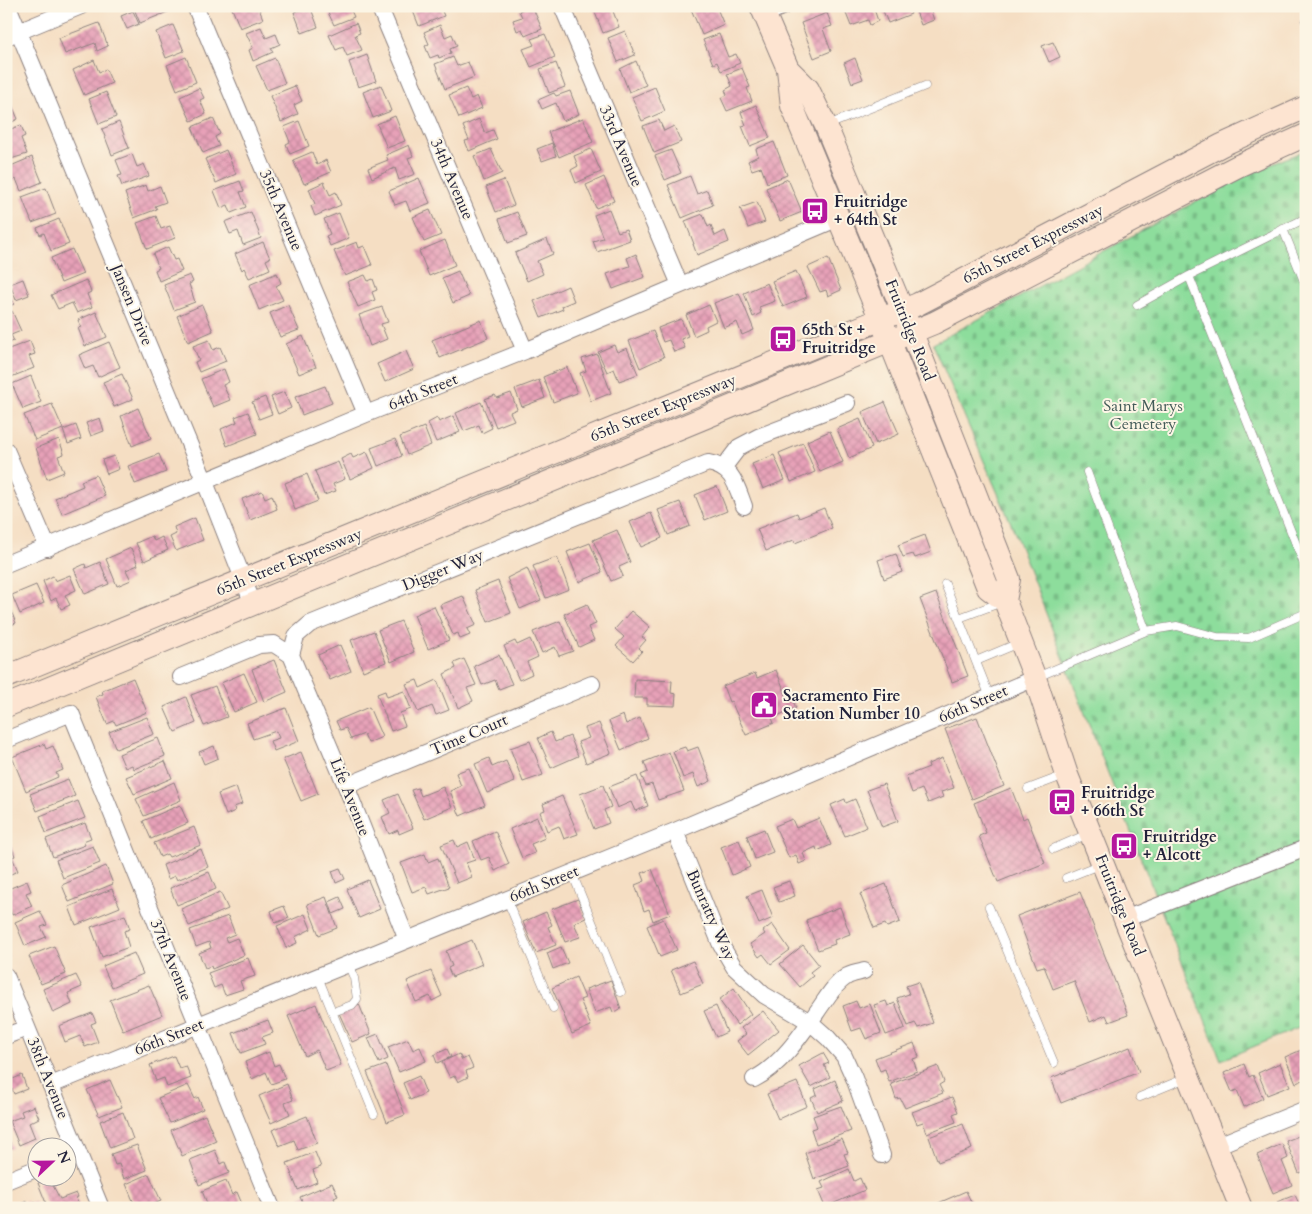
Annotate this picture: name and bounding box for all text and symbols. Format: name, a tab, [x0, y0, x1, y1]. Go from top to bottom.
street label: 33rd Avenue	[594, 102, 648, 190]
street label: 34th Avenue	[425, 135, 479, 223]
street label: 35th Avenue	[254, 166, 308, 254]
place label: Fruitridge + 64th St	[834, 191, 908, 231]
bus stop icon: Fruitridge + 64th St	[800, 196, 830, 226]
street label: 65th Street Expressway	[959, 199, 1108, 289]
street label: Jansen Drive	[105, 259, 158, 349]
street label: Fruitridge Road	[880, 276, 941, 385]
place label: 65th St + Fruitridge	[802, 319, 876, 359]
bus stop icon: 65th St + Fruitridge	[768, 324, 798, 354]
street label: 64th Street	[385, 368, 461, 416]
street label: 65th Street Expressway	[587, 368, 740, 447]
park label: Saint Marys Cemetery	[1103, 395, 1183, 435]
street label: 65th Street Expressway	[213, 522, 366, 601]
street label: Digger Way	[399, 544, 487, 596]
street label: 66th Street	[935, 680, 1011, 728]
place label: Sacramento Fire Station Number 10	[783, 685, 920, 725]
public building icon: Sacramento Fire Station Number 10	[749, 690, 779, 720]
street label: Time Court	[427, 709, 511, 761]
street label: Life Avenue	[324, 755, 376, 839]
place label: Fruitridge + 66th St	[1081, 782, 1155, 822]
bus stop icon: Fruitridge + 66th St	[1047, 787, 1077, 817]
place label: Fruitridge + Alcott	[1143, 826, 1217, 866]
bus stop icon: Fruitridge + Alcott	[1109, 831, 1139, 861]
street label: Fruitridge Road	[1090, 851, 1151, 960]
street label: 66th Street	[506, 860, 582, 908]
street label: Bunratty Way	[681, 866, 741, 964]
street label: 37th Avenue	[145, 916, 197, 1004]
street label: 66th Street	[131, 1013, 207, 1061]
street label: 38th Avenue	[22, 1034, 74, 1122]
north arrow	[28, 1136, 78, 1186]
text: N	[53, 1148, 75, 1167]

